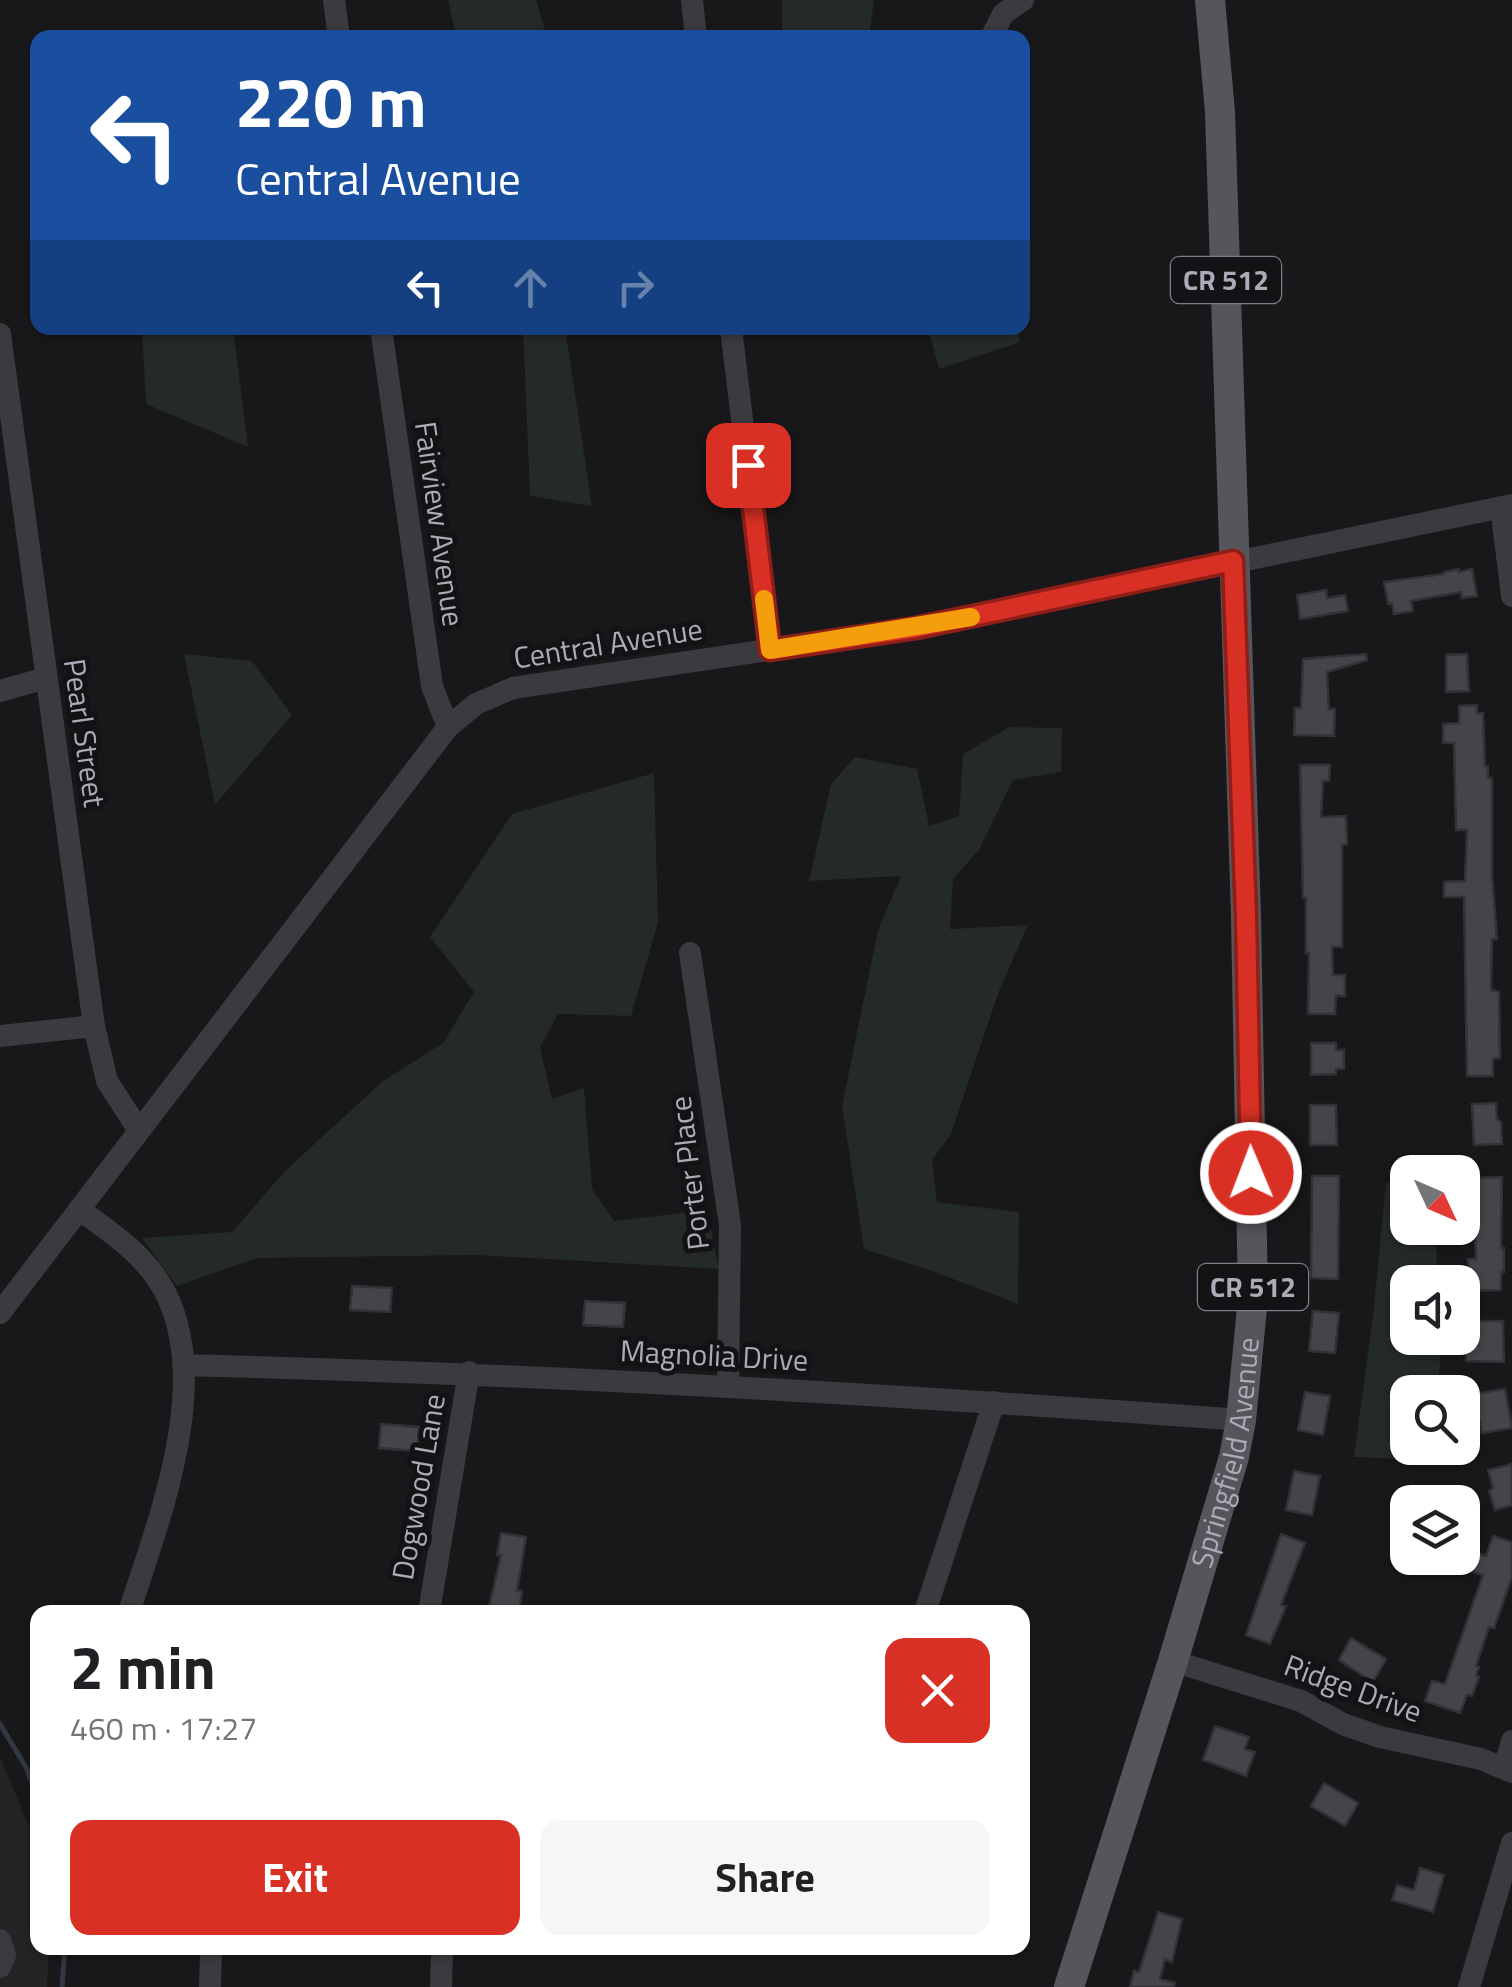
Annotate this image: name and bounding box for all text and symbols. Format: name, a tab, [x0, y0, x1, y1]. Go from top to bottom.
text: 220 m	[235, 48, 427, 154]
icon: left	[70, 70, 200, 200]
text: Central Avenue	[235, 144, 521, 212]
road number: CR 512	[1171, 257, 1281, 303]
icon: left	[398, 260, 453, 315]
icon: ahead	[503, 260, 558, 315]
icon: right	[608, 260, 663, 315]
street label: Fairview Avenue	[403, 419, 477, 629]
pin	[706, 423, 791, 508]
icon: arrive	[721, 438, 776, 493]
street label: Central Avenue	[510, 605, 706, 681]
street label: Pearl Street	[52, 656, 118, 810]
street label: Porter Place	[657, 1094, 721, 1253]
position arrow	[1199, 1121, 1303, 1225]
north arrow	[1390, 1155, 1480, 1245]
map controls	[1390, 1155, 1480, 1575]
road number: CR 512	[1198, 1264, 1308, 1310]
button: sound	[1390, 1265, 1480, 1355]
street label: Magnolia Drive	[619, 1327, 809, 1383]
street label: Springfield Avenue	[1178, 1335, 1271, 1573]
button: search	[1390, 1375, 1480, 1465]
street label: Dogwood Lane	[379, 1390, 457, 1583]
button: layers	[1390, 1485, 1480, 1575]
text: 2 min	[70, 1621, 216, 1712]
button: close	[885, 1638, 990, 1743]
street label: Ridge Drive	[1278, 1642, 1429, 1734]
text: 460 m · 17:27	[70, 1704, 257, 1752]
button: Exit	[70, 1820, 520, 1935]
button: Share	[540, 1820, 990, 1935]

